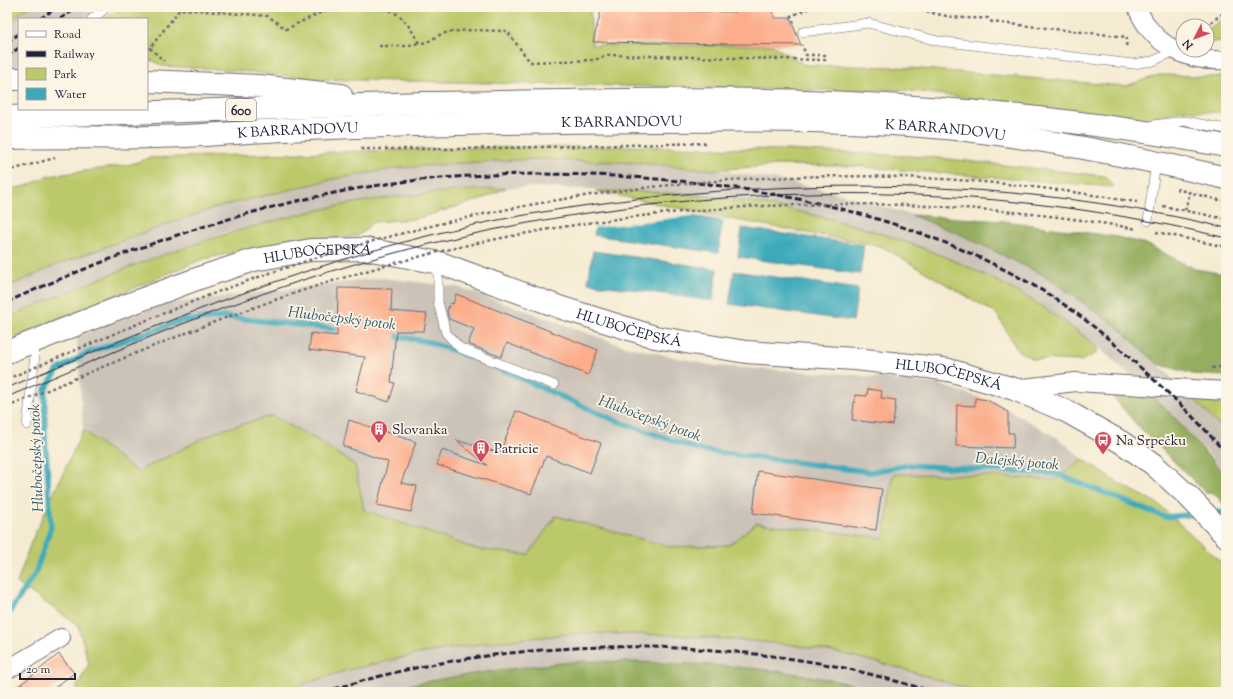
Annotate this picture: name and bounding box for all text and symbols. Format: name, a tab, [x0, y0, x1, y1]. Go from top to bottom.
legend	[18, 18, 148, 110]
north arrow	[1175, 18, 1215, 58]
text: Road	[54, 26, 81, 44]
text: N	[1179, 35, 1198, 53]
text: Railway	[54, 46, 95, 64]
text: Park	[54, 66, 77, 84]
text: Water	[54, 86, 87, 104]
road number: 600	[226, 99, 256, 121]
street label: K BARRANDOVU	[561, 113, 683, 134]
street label: K BARRANDOVU	[884, 116, 1007, 147]
street label: K BARRANDOVU	[237, 119, 359, 145]
street label: HLUBOČEPSKÁ	[262, 240, 374, 270]
water label: Hlubočepský potok	[287, 302, 397, 337]
street label: HLUBOČEPSKÁ	[573, 305, 684, 353]
street label: HLUBOČEPSKÁ	[894, 355, 1005, 397]
water label: Hlubočepský potok	[595, 391, 704, 448]
water label: Hlubočepský potok	[25, 403, 50, 512]
building icon: Slovanka	[369, 419, 389, 444]
place label: Slovanka	[392, 421, 448, 441]
bus stop icon: Na Srpečku	[1093, 430, 1113, 455]
place label: Na Srpečku	[1116, 432, 1186, 452]
building icon: Patricie	[471, 438, 491, 463]
place label: Patricie	[494, 440, 539, 460]
water label: Dalejský potok	[974, 448, 1060, 477]
scale bar	[20, 655, 75, 681]
text: 20 m	[26, 661, 51, 679]

